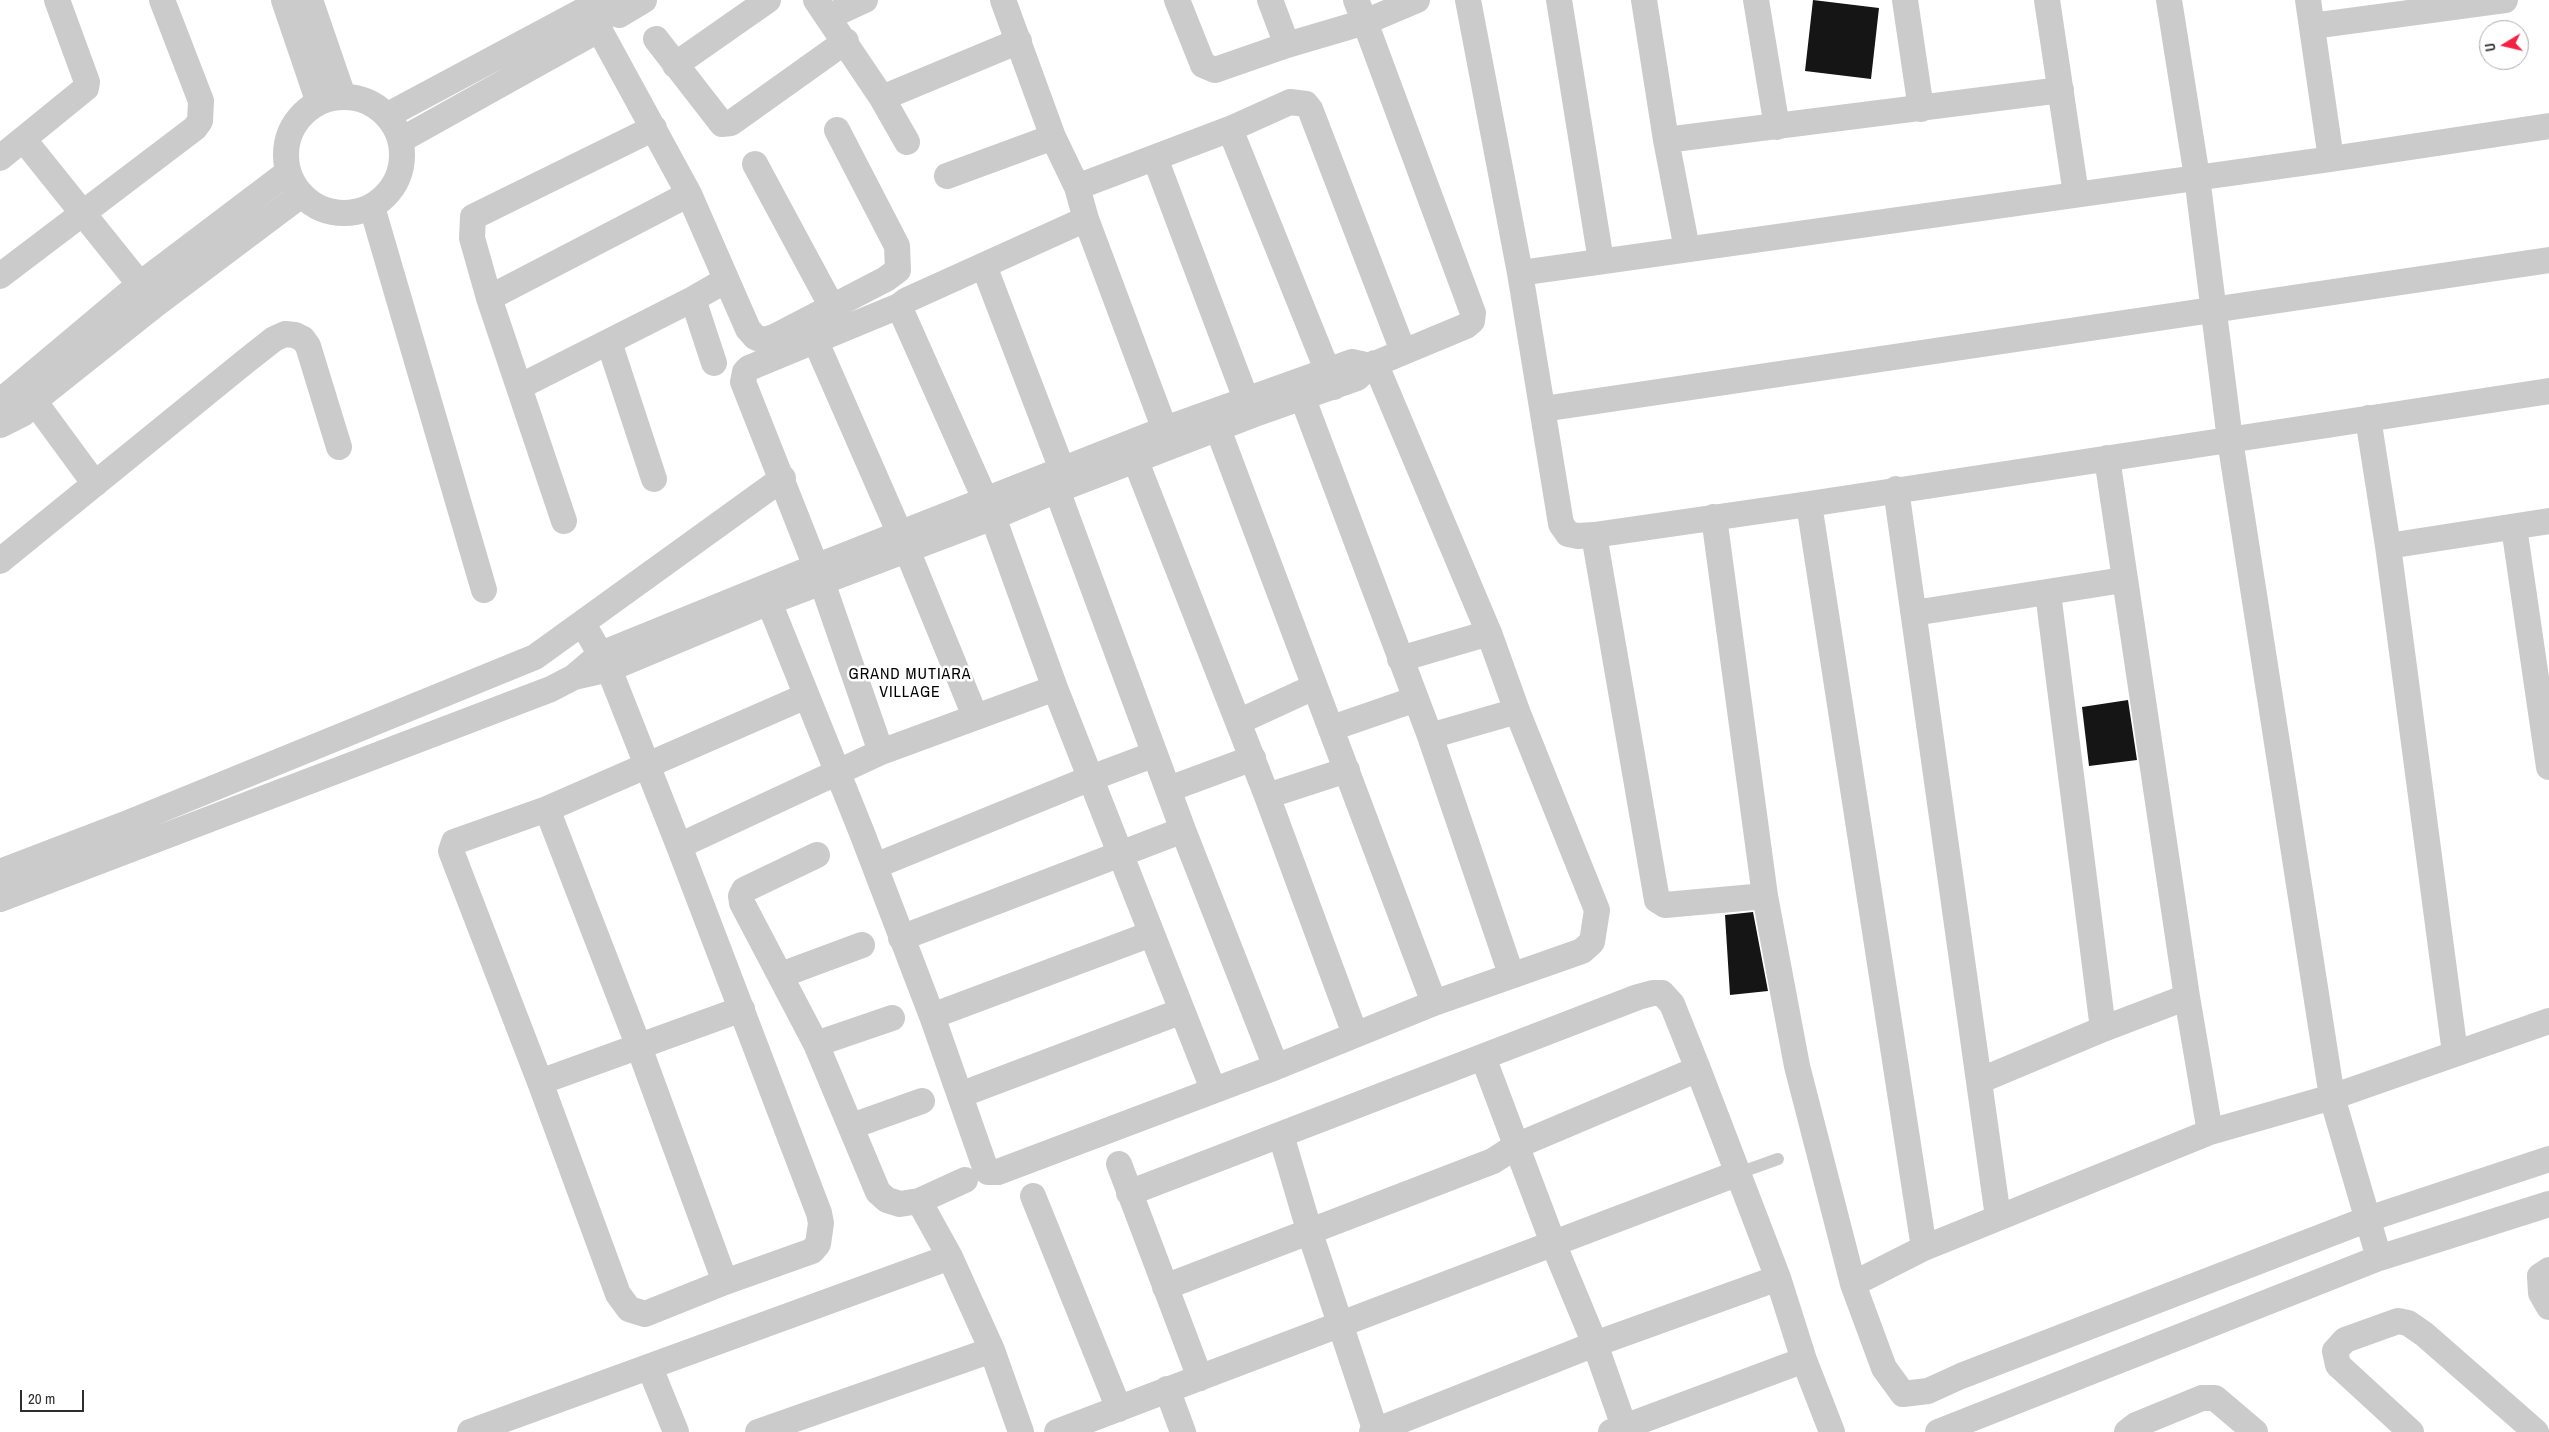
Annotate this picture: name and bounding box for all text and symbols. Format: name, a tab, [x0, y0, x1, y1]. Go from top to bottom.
north arrow	[2479, 20, 2529, 70]
text: U	[2481, 42, 2500, 53]
district label: GRAND MUTIARA VILLAGE	[847, 665, 973, 703]
scale bar	[22, 1380, 86, 1412]
text: 20 m	[28, 1388, 55, 1409]

